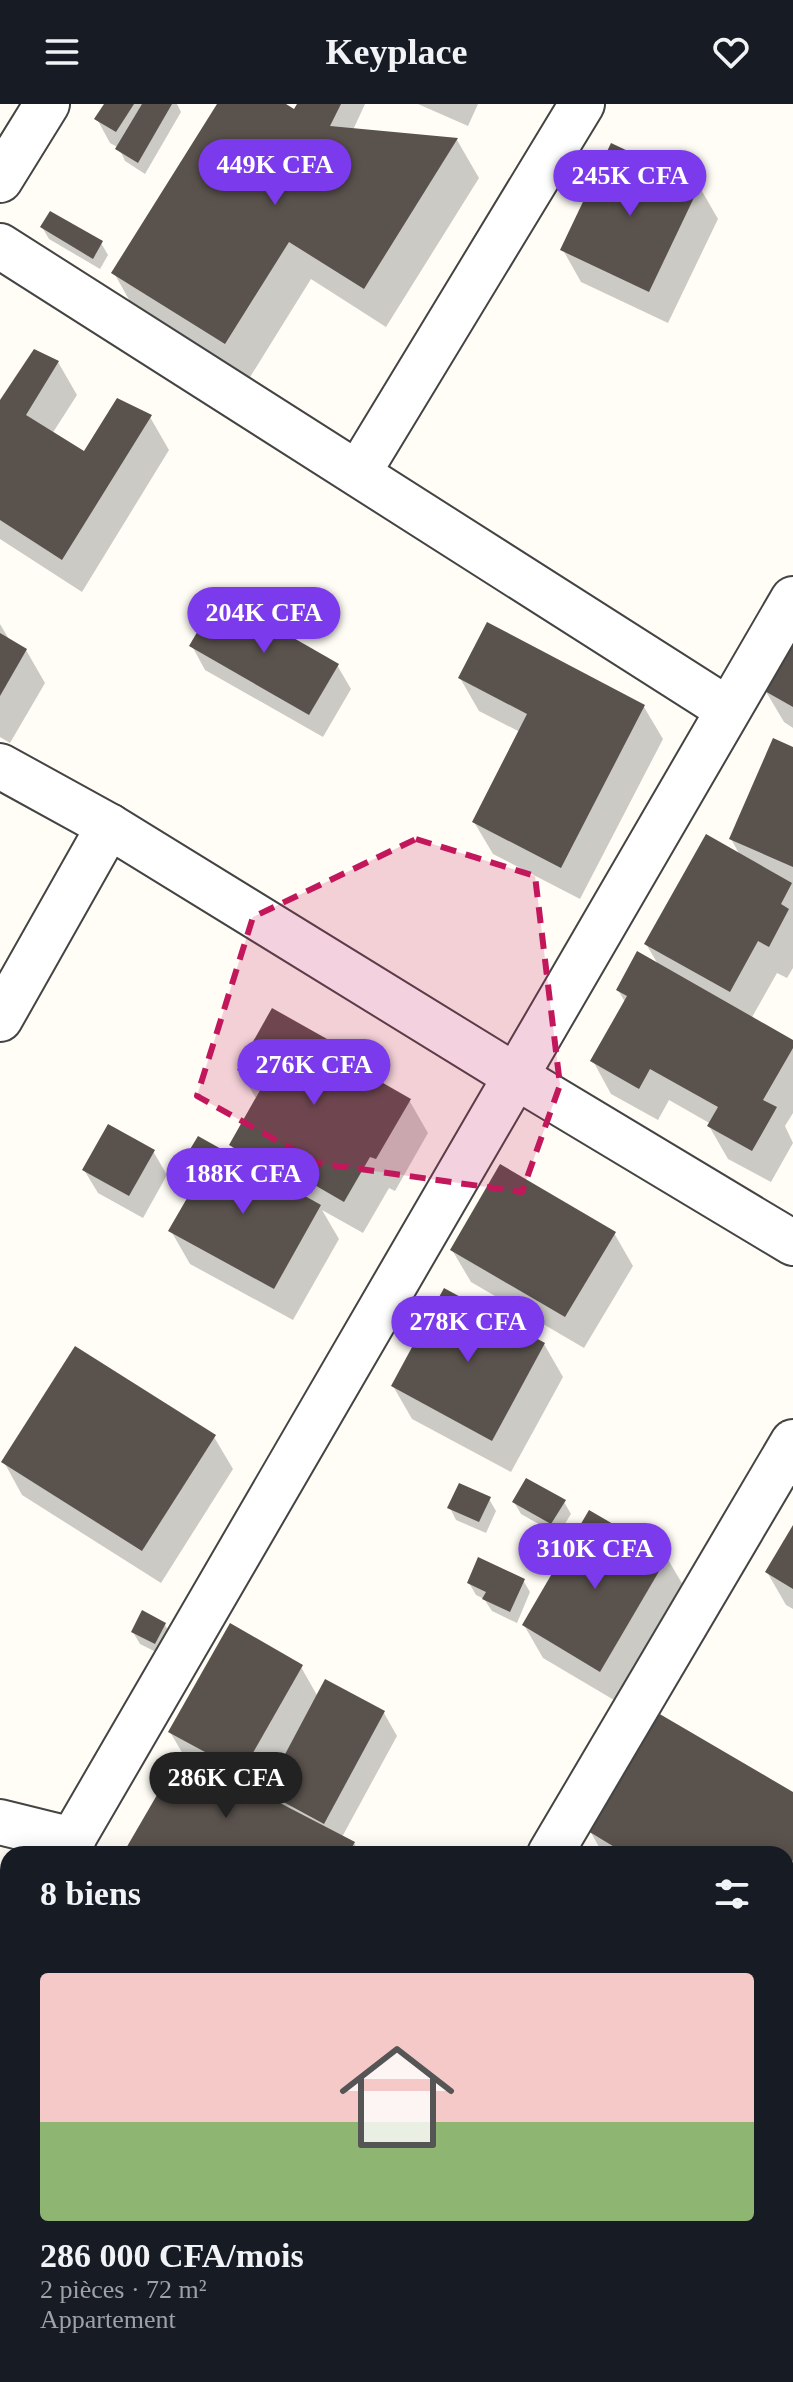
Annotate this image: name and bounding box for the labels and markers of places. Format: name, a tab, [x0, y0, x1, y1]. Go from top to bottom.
pin: 449K CFA	[192, 139, 358, 207]
pin: 245K CFA	[547, 150, 713, 218]
pin: 204K CFA	[181, 587, 347, 655]
pin: 276K CFA	[231, 1039, 397, 1107]
pin: 188K CFA	[160, 1148, 326, 1216]
pin: 278K CFA	[385, 1296, 551, 1364]
pin: 310K CFA	[512, 1523, 678, 1591]
pin: 286K CFA	[143, 1752, 309, 1820]

